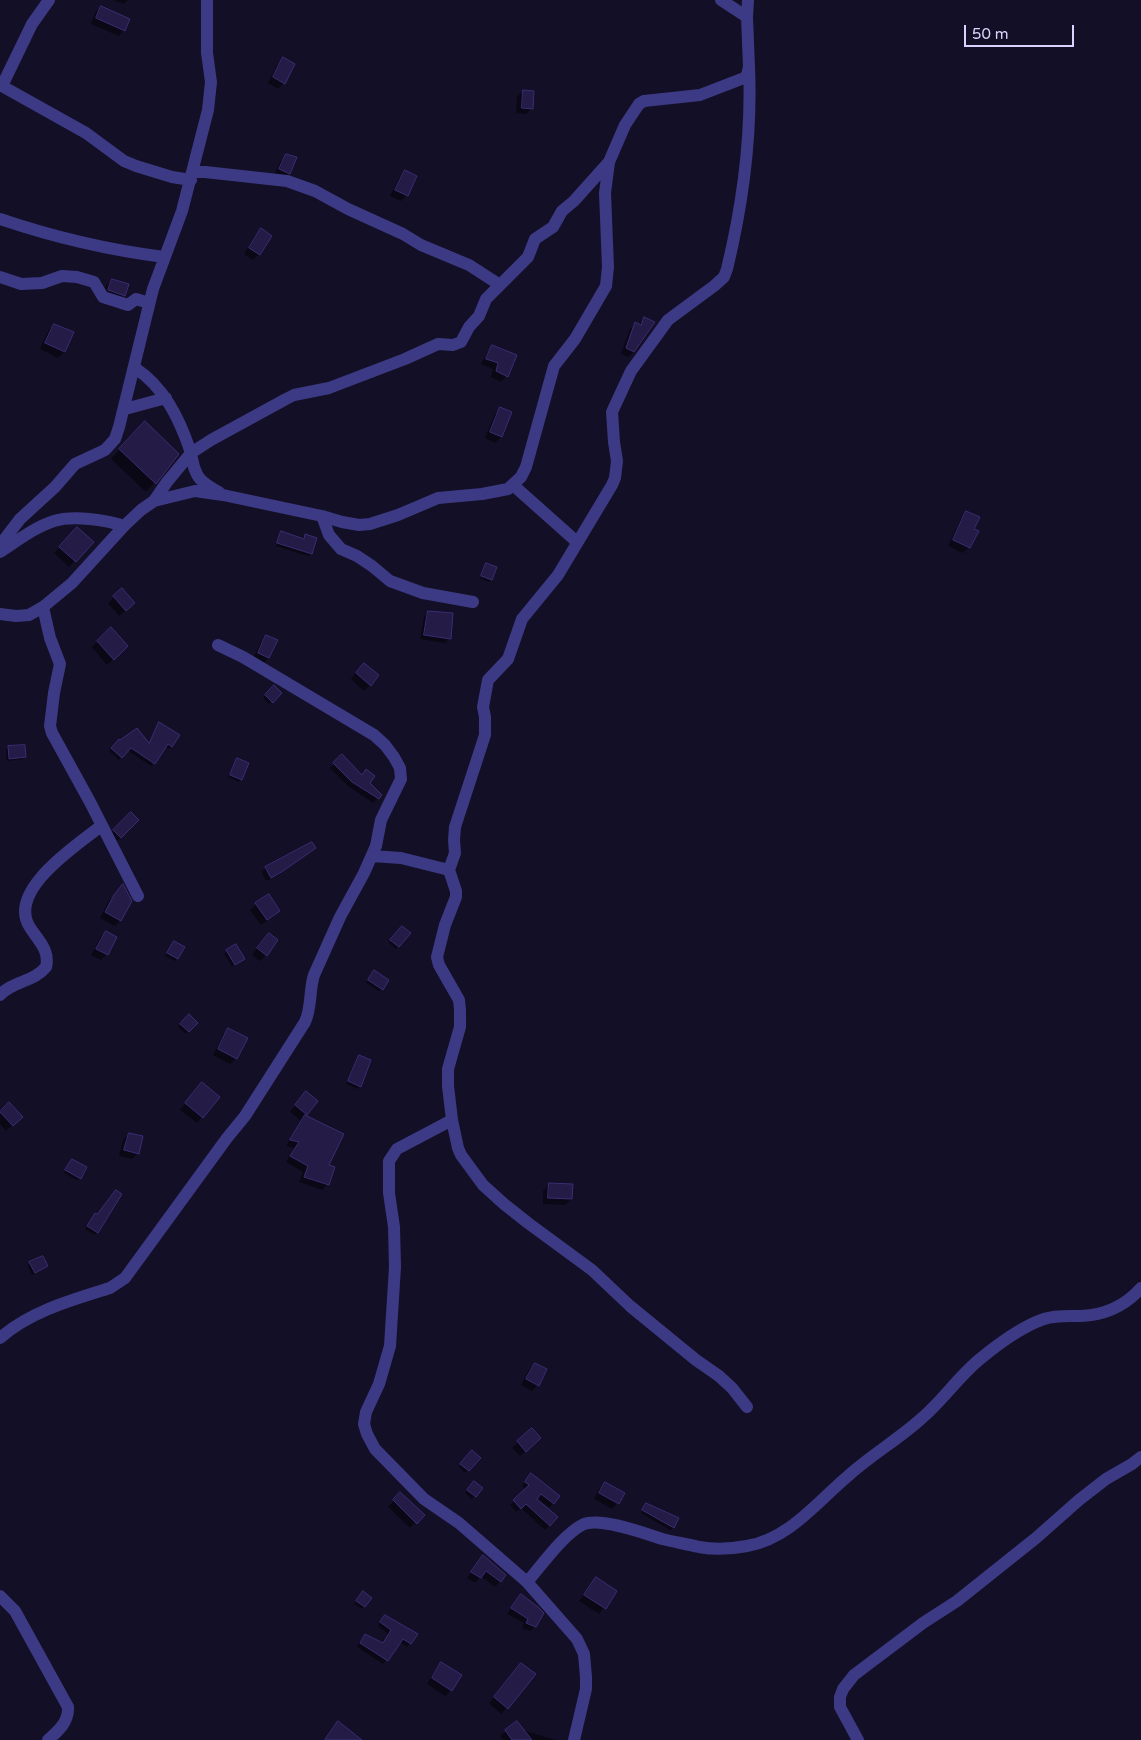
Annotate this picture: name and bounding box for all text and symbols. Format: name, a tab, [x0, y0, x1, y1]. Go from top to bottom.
scale bar	[966, 15, 1076, 47]
text: 50 m	[972, 25, 1009, 43]

